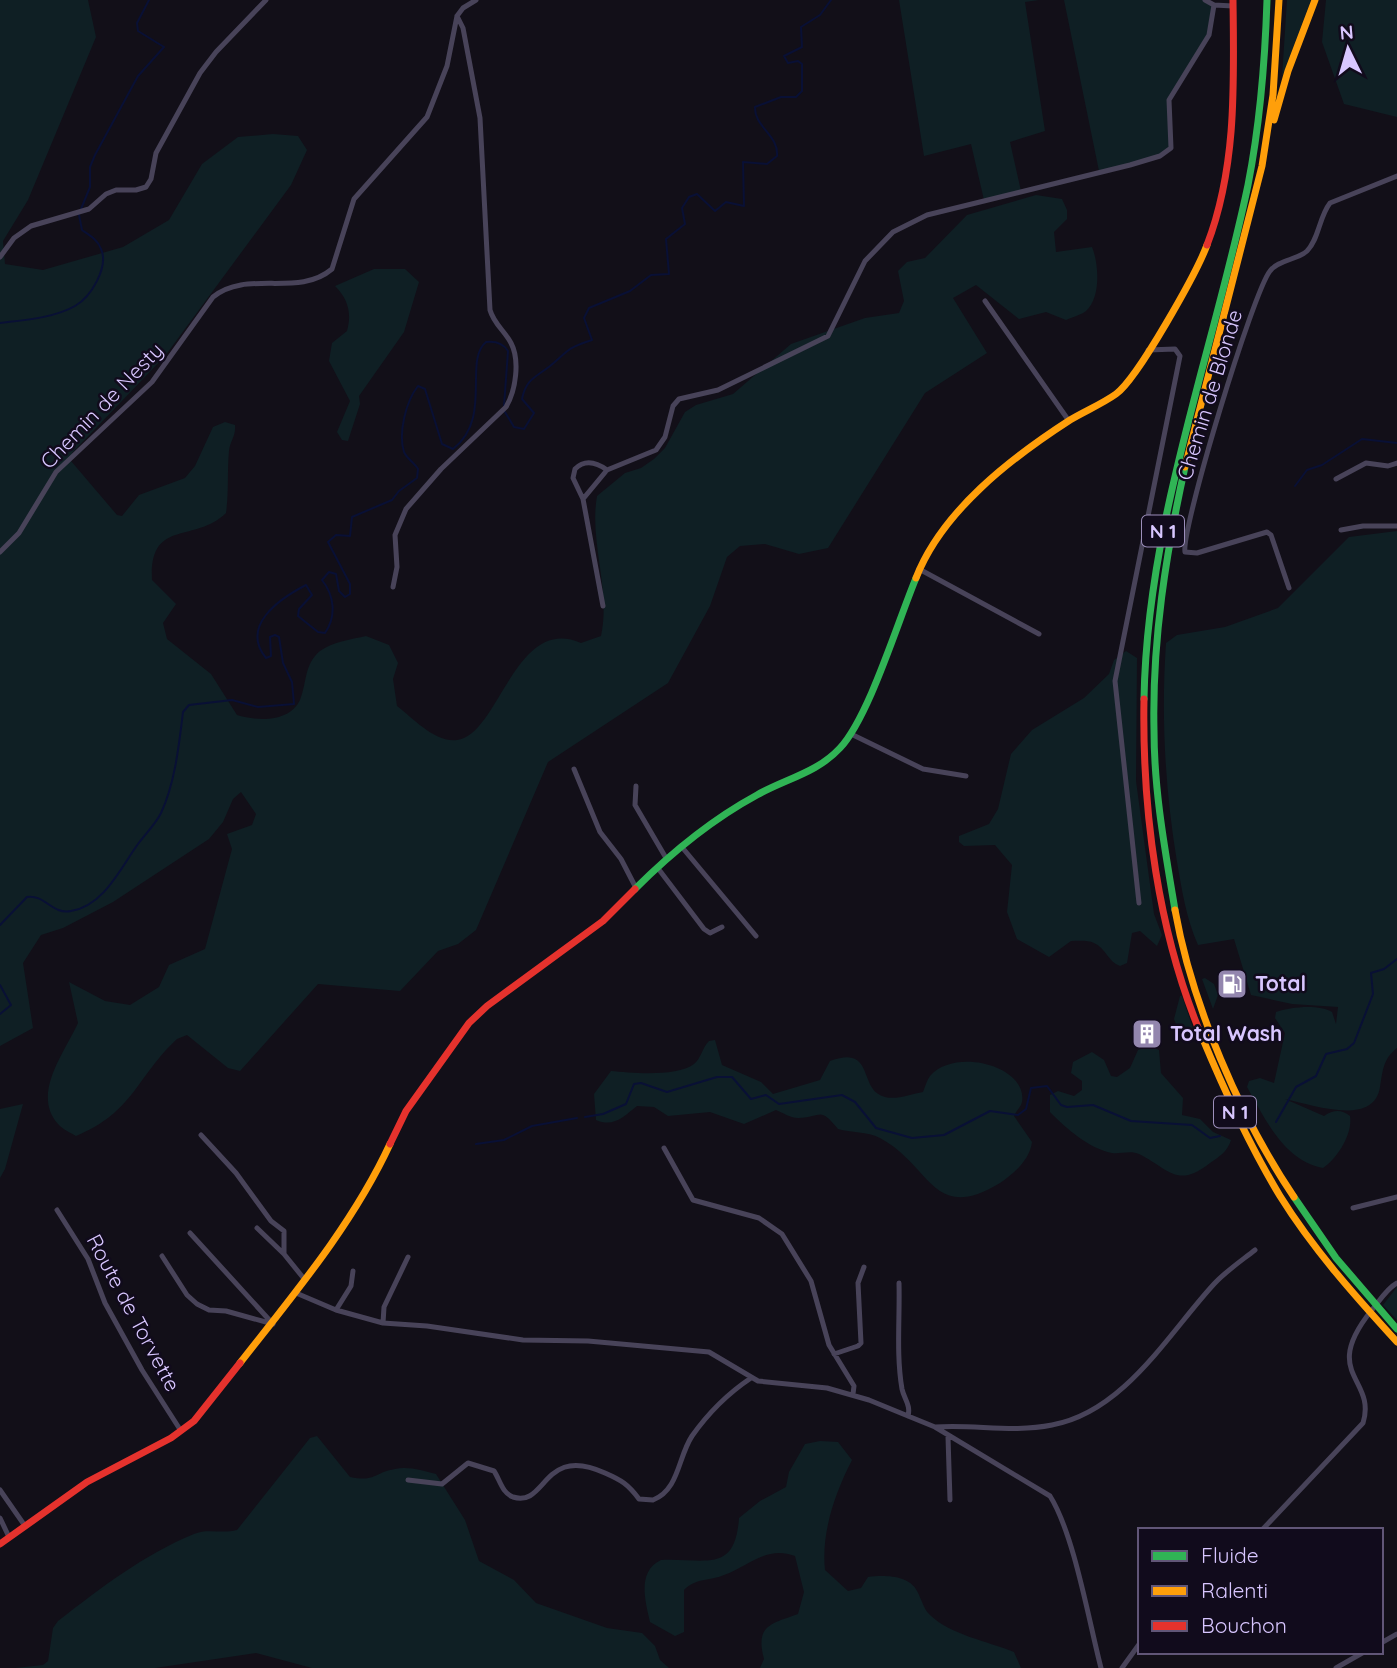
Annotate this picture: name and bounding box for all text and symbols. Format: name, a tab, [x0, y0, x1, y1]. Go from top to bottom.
north arrow	[1313, 14, 1383, 84]
text: N	[1339, 20, 1355, 45]
street label: Chemin de Blonde	[1171, 306, 1247, 483]
street label: Chemin de Nesty	[34, 337, 168, 474]
road number: N 1	[1142, 516, 1184, 546]
fuel station icon: Total	[1215, 967, 1249, 1001]
place label: Total	[1255, 970, 1306, 996]
building icon: Total Wash	[1130, 1017, 1164, 1051]
place label: Total Wash	[1170, 1020, 1282, 1046]
road number: N 1	[1214, 1096, 1256, 1128]
street label: Route de Torvette	[81, 1229, 186, 1396]
legend	[1138, 1528, 1383, 1654]
text: Fluide	[1201, 1542, 1259, 1568]
text: Ralenti	[1201, 1577, 1268, 1603]
text: Bouchon	[1201, 1612, 1287, 1638]

